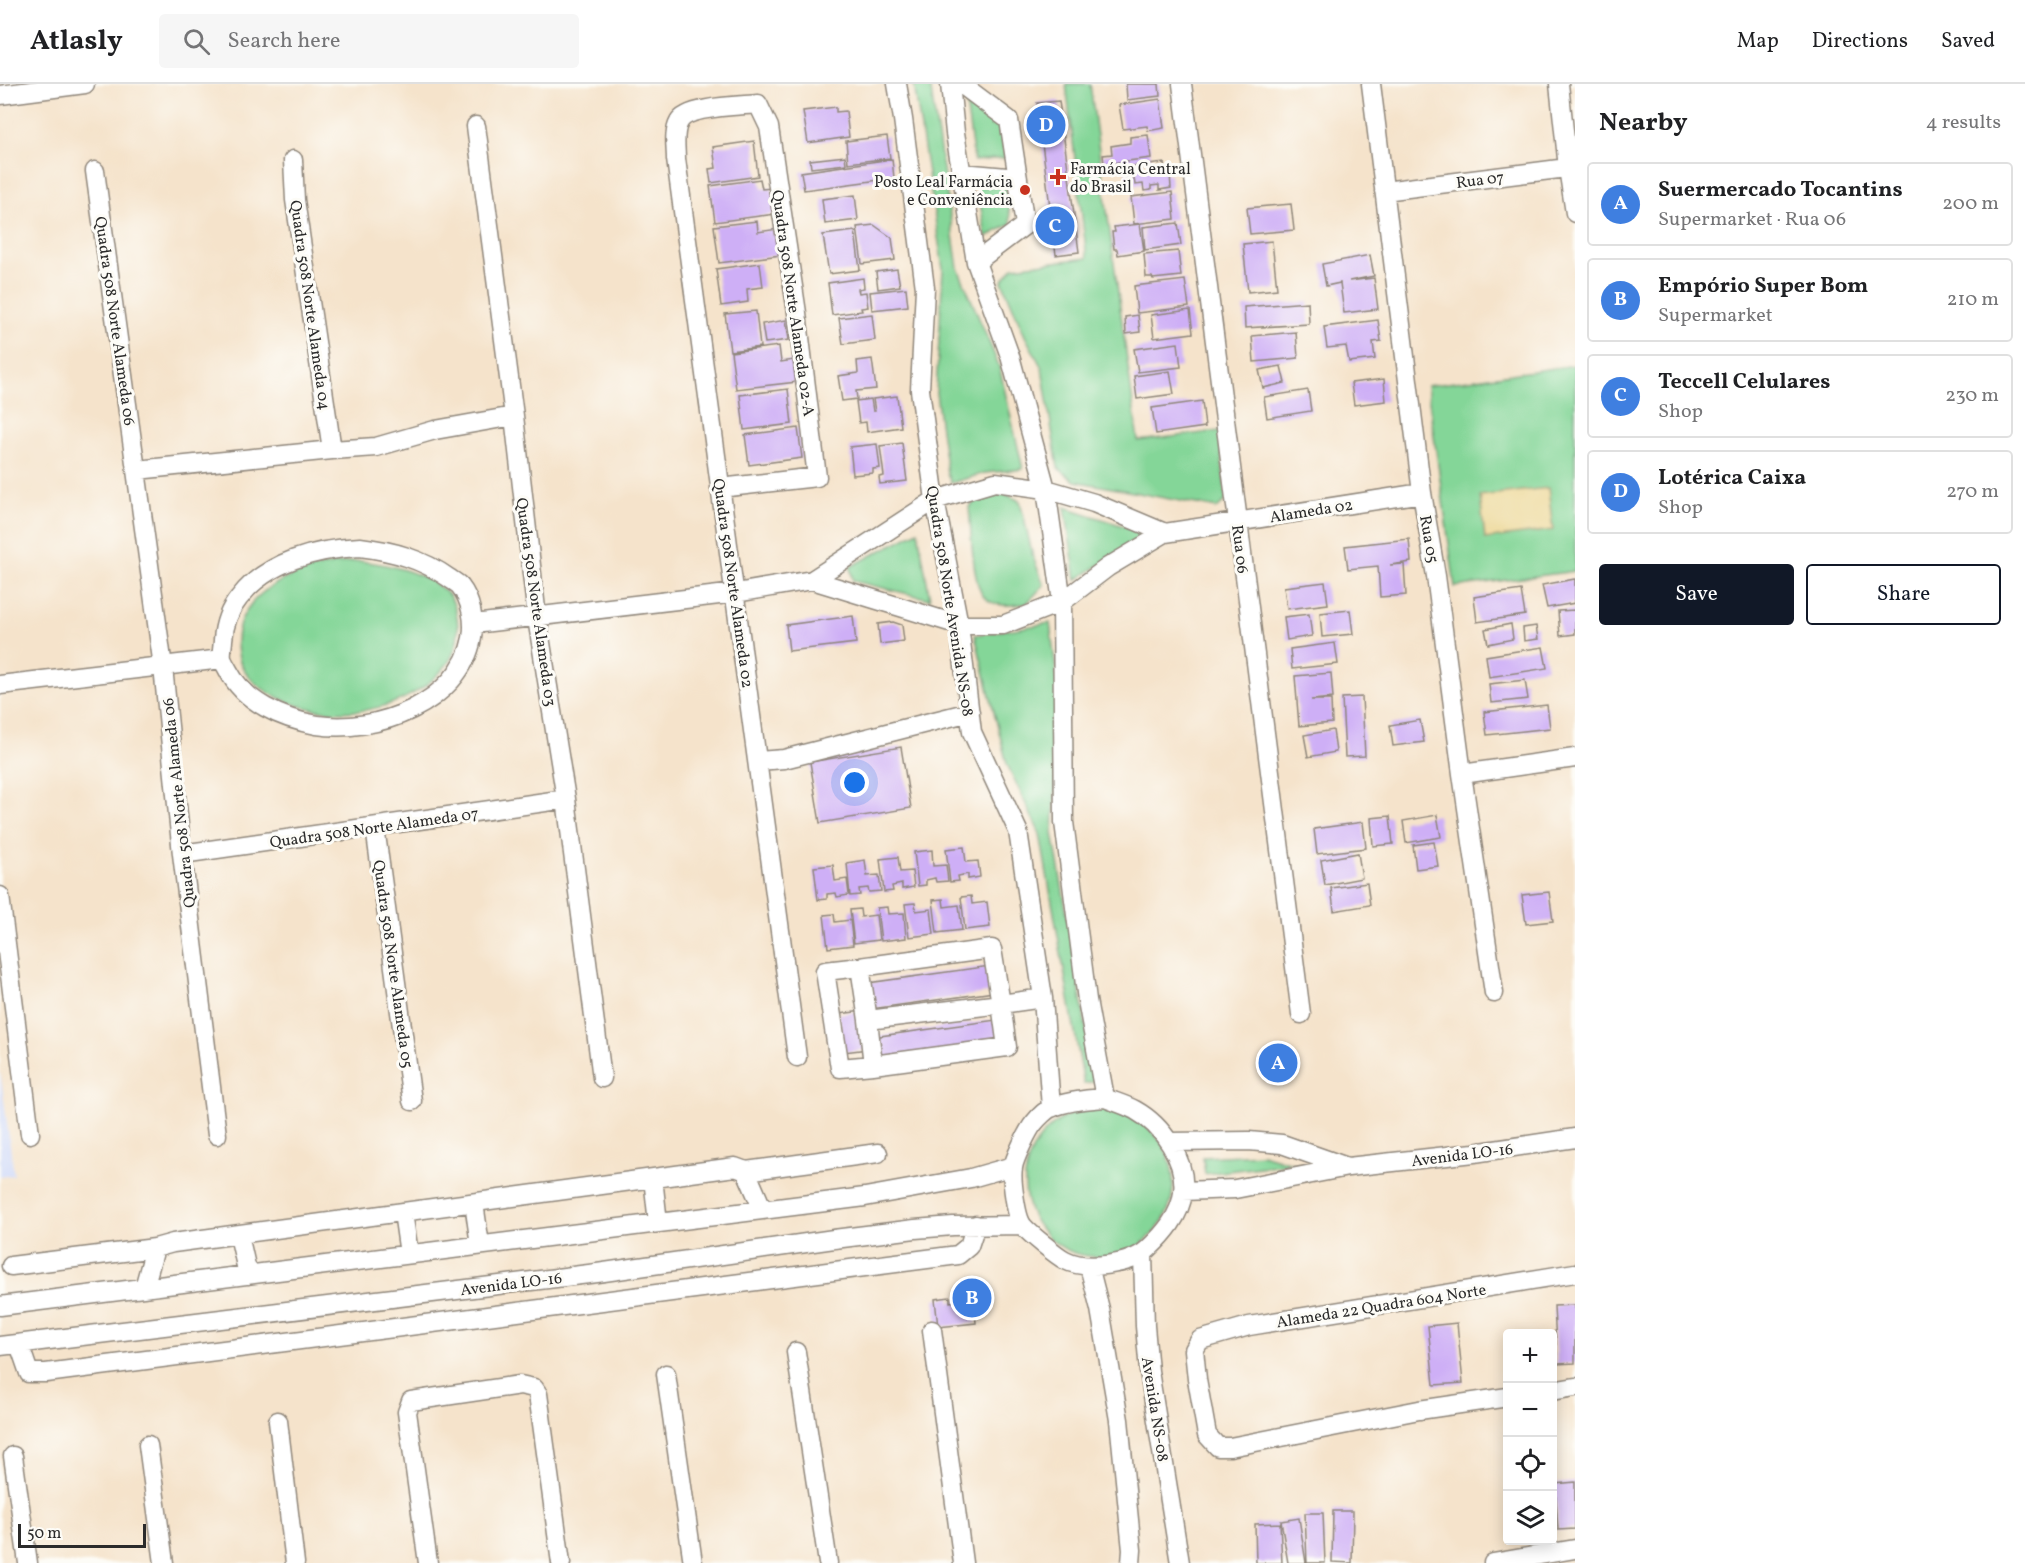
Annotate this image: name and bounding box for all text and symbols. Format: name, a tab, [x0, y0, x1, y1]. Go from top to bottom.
search box	[159, 14, 579, 68]
text: Atlasly	[30, 22, 123, 61]
icon: search	[180, 25, 213, 58]
text: Search here	[228, 26, 340, 57]
text: Map	[1737, 27, 1779, 56]
text: Directions	[1812, 27, 1908, 56]
text: Saved	[1941, 27, 1995, 56]
pin: D	[1026, 102, 1066, 147]
text: Nearby	[1599, 105, 1688, 141]
text: 4 results	[1926, 109, 2001, 137]
place label: Farmácia Central do Brasil	[1070, 159, 1191, 199]
street label: Rua 07	[1455, 167, 1506, 195]
marker: Farmácia Central do Brasil	[1051, 170, 1065, 184]
place label: Posto Leal Farmácia e Conveniência	[874, 172, 1013, 212]
text: Suermercado Tocantins	[1658, 175, 1903, 206]
marker: Posto Leal Farmácia e Conveniência	[1018, 183, 1032, 197]
street label: Quadra 508 Norte Alameda 02-A	[765, 189, 819, 418]
text: A	[1613, 190, 1628, 218]
text: 200 m	[1942, 190, 1999, 218]
street label: Quadra 508 Norte Alameda 04	[283, 199, 335, 412]
pin: C	[1036, 204, 1074, 248]
text: Supermarket · Rua 06	[1658, 206, 1846, 234]
street label: Quadra 508 Norte Alameda 06	[88, 215, 140, 427]
text: Empório Super Bom	[1658, 271, 1868, 302]
text: B	[1614, 286, 1627, 314]
text: 210 m	[1947, 286, 1999, 314]
text: Supermarket	[1658, 302, 1773, 330]
text: Teccell Celulares	[1658, 367, 1831, 398]
text: C	[1614, 382, 1627, 410]
text: 230 m	[1945, 382, 1999, 410]
text: Shop	[1658, 398, 1703, 426]
text: Lotérica Caixa	[1658, 463, 1806, 494]
street label: Quadra 508 Norte Alameda 02	[706, 477, 758, 689]
text: D	[1613, 478, 1628, 506]
text: 270 m	[1946, 478, 1999, 506]
street label: Quadra 508 Norte Avenida NS-08	[920, 484, 978, 718]
text: Shop	[1658, 494, 1703, 522]
street label: Alameda 02	[1268, 495, 1355, 529]
street label: Quadra 508 Norte Alameda 03	[509, 496, 561, 708]
street label: Rua 05	[1413, 514, 1443, 565]
street label: Rua 06	[1225, 524, 1253, 575]
button: Save	[1599, 564, 1794, 625]
button: Share	[1806, 564, 2001, 625]
street label: Quadra 508 Norte Alameda 06	[158, 697, 202, 909]
your location	[840, 768, 869, 797]
street label: Quadra 508 Norte Alameda 07	[268, 803, 480, 855]
street label: Quadra 508 Norte Alameda 05	[366, 859, 418, 1070]
pin: A	[1258, 1040, 1298, 1086]
street label: Avenida LO-16	[1410, 1139, 1514, 1173]
street label: Avenida LO-16	[459, 1268, 563, 1302]
pin: B	[952, 1276, 992, 1320]
street label: Alameda 22 Quadra 604 Norte	[1275, 1280, 1488, 1334]
map controls	[1503, 1329, 1557, 1545]
button: +	[1503, 1329, 1557, 1383]
street label: Avenida NS-08	[1135, 1355, 1173, 1463]
button: −	[1503, 1383, 1557, 1437]
button: locate	[1503, 1437, 1557, 1491]
button: layers	[1503, 1491, 1557, 1545]
scale bar	[18, 1521, 146, 1548]
text: 50 m	[27, 1523, 61, 1545]

